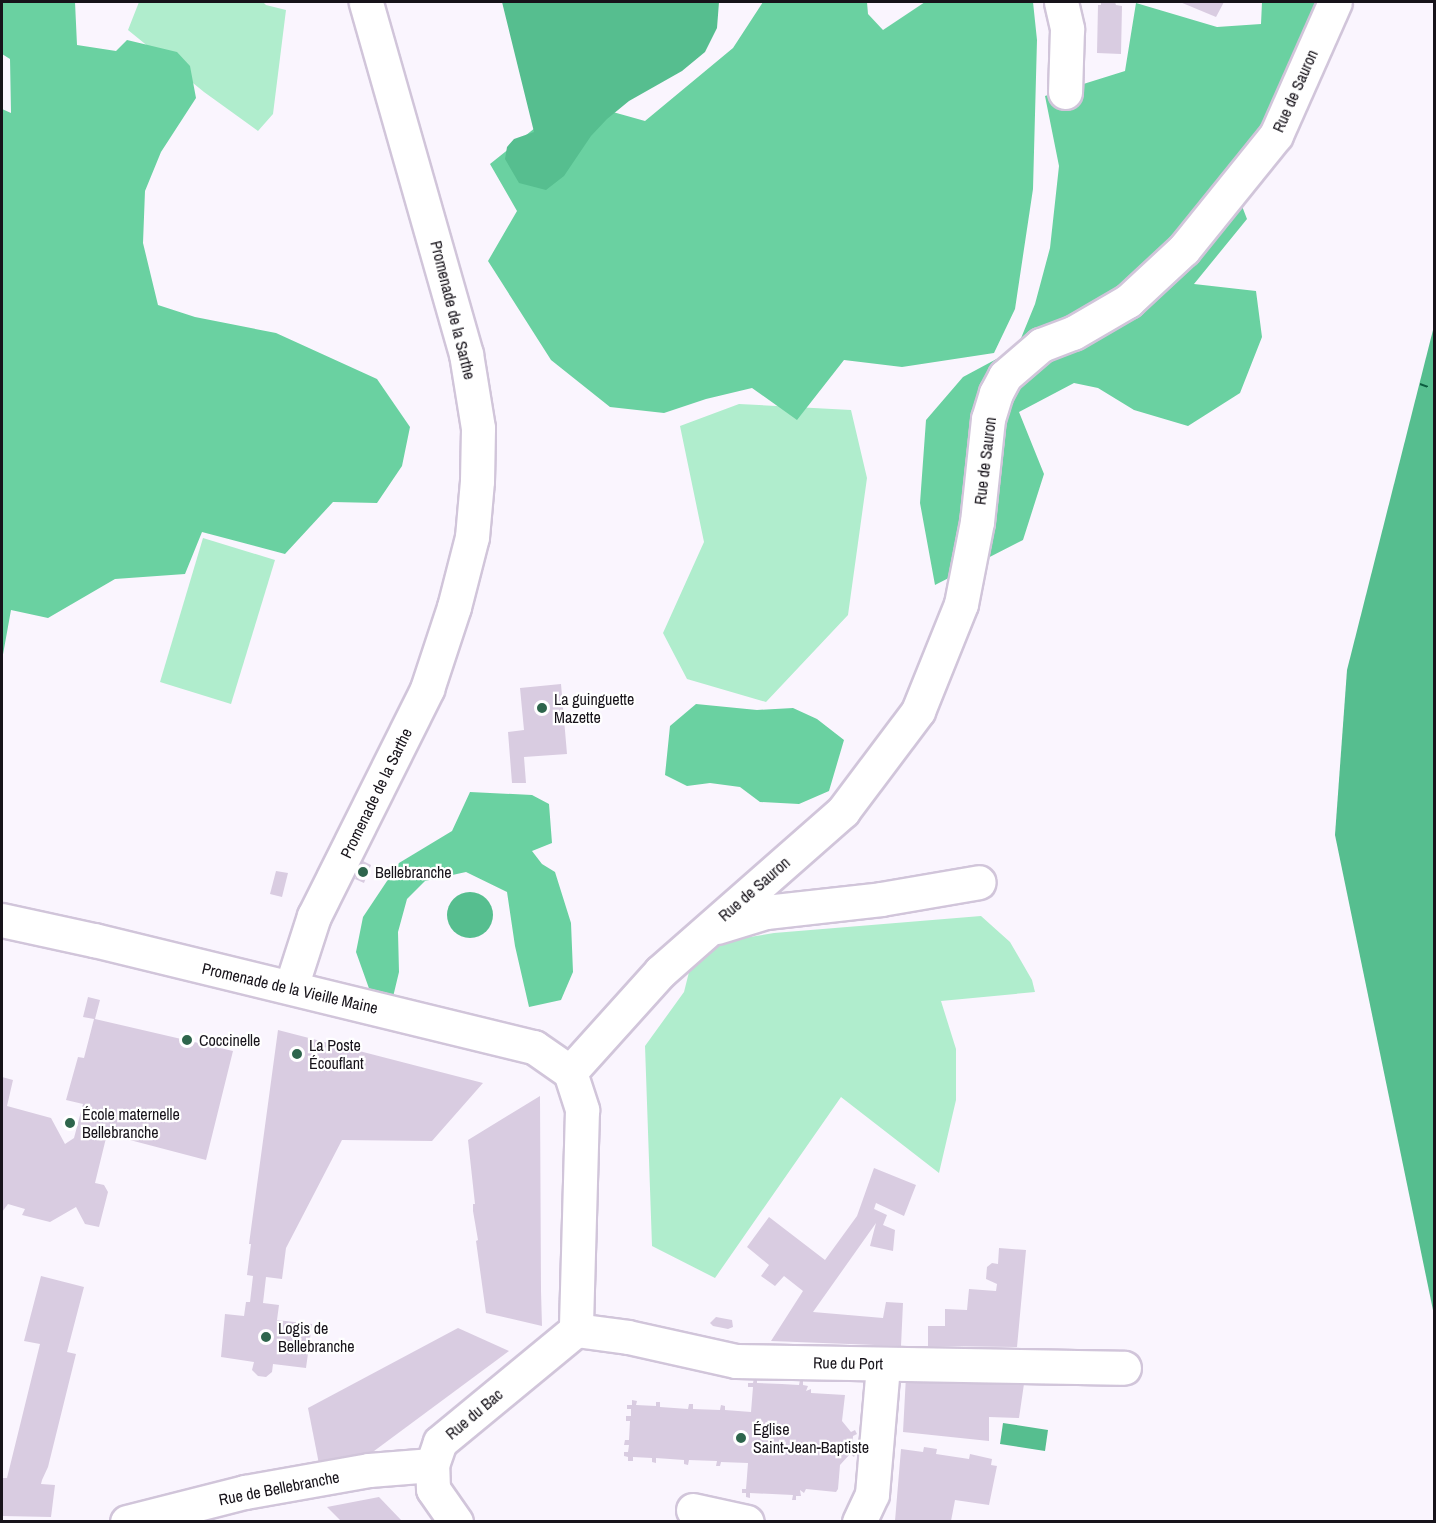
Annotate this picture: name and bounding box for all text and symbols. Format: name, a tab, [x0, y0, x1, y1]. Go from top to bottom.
street label: Rue de Sauron	[1268, 47, 1322, 135]
street label: Promenade de la Sarthe	[426, 239, 480, 381]
street label: Rue de Sauron	[970, 416, 1000, 506]
place label: La guinguette Mazette	[554, 689, 634, 727]
marker: La guinguette Mazette	[535, 701, 549, 715]
street label: Promenade de la Sarthe	[336, 725, 416, 861]
street label: Rue de Sauron	[714, 853, 794, 925]
place label: Bellebranche	[375, 862, 452, 882]
marker: Bellebranche	[356, 865, 370, 879]
street label: Promenade de la Vieille Maine	[200, 958, 380, 1018]
place label: Coccinelle	[199, 1030, 260, 1050]
marker: Coccinelle	[180, 1033, 194, 1047]
place label: La Poste Écouflant	[309, 1035, 364, 1073]
marker: La Poste Écouflant	[290, 1047, 304, 1061]
place label: École maternelle Bellebranche	[82, 1104, 180, 1142]
marker: École maternelle Bellebranche	[63, 1116, 77, 1130]
place label: Logis de Bellebranche	[278, 1318, 355, 1356]
marker: Logis de Bellebranche	[259, 1330, 273, 1344]
street label: Rue du Port	[813, 1353, 883, 1373]
street label: Rue du Bac	[442, 1385, 506, 1443]
place label: Église Saint-Jean-Baptiste	[753, 1419, 869, 1457]
marker: Église Saint-Jean-Baptiste	[734, 1431, 748, 1445]
street label: Rue de Bellebranche	[217, 1467, 341, 1509]

